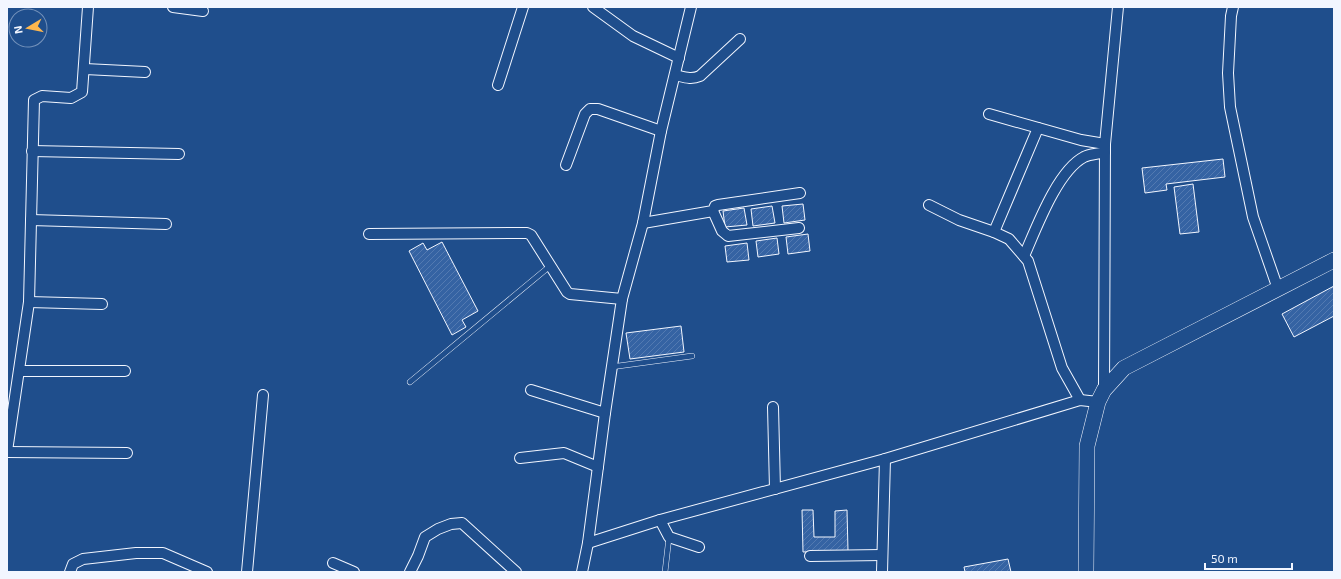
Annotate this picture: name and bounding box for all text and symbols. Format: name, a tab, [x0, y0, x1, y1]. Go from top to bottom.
north arrow	[8, 8, 48, 48]
text: N	[11, 25, 25, 35]
scale bar	[1205, 545, 1292, 571]
text: 50 m	[1211, 551, 1238, 565]

